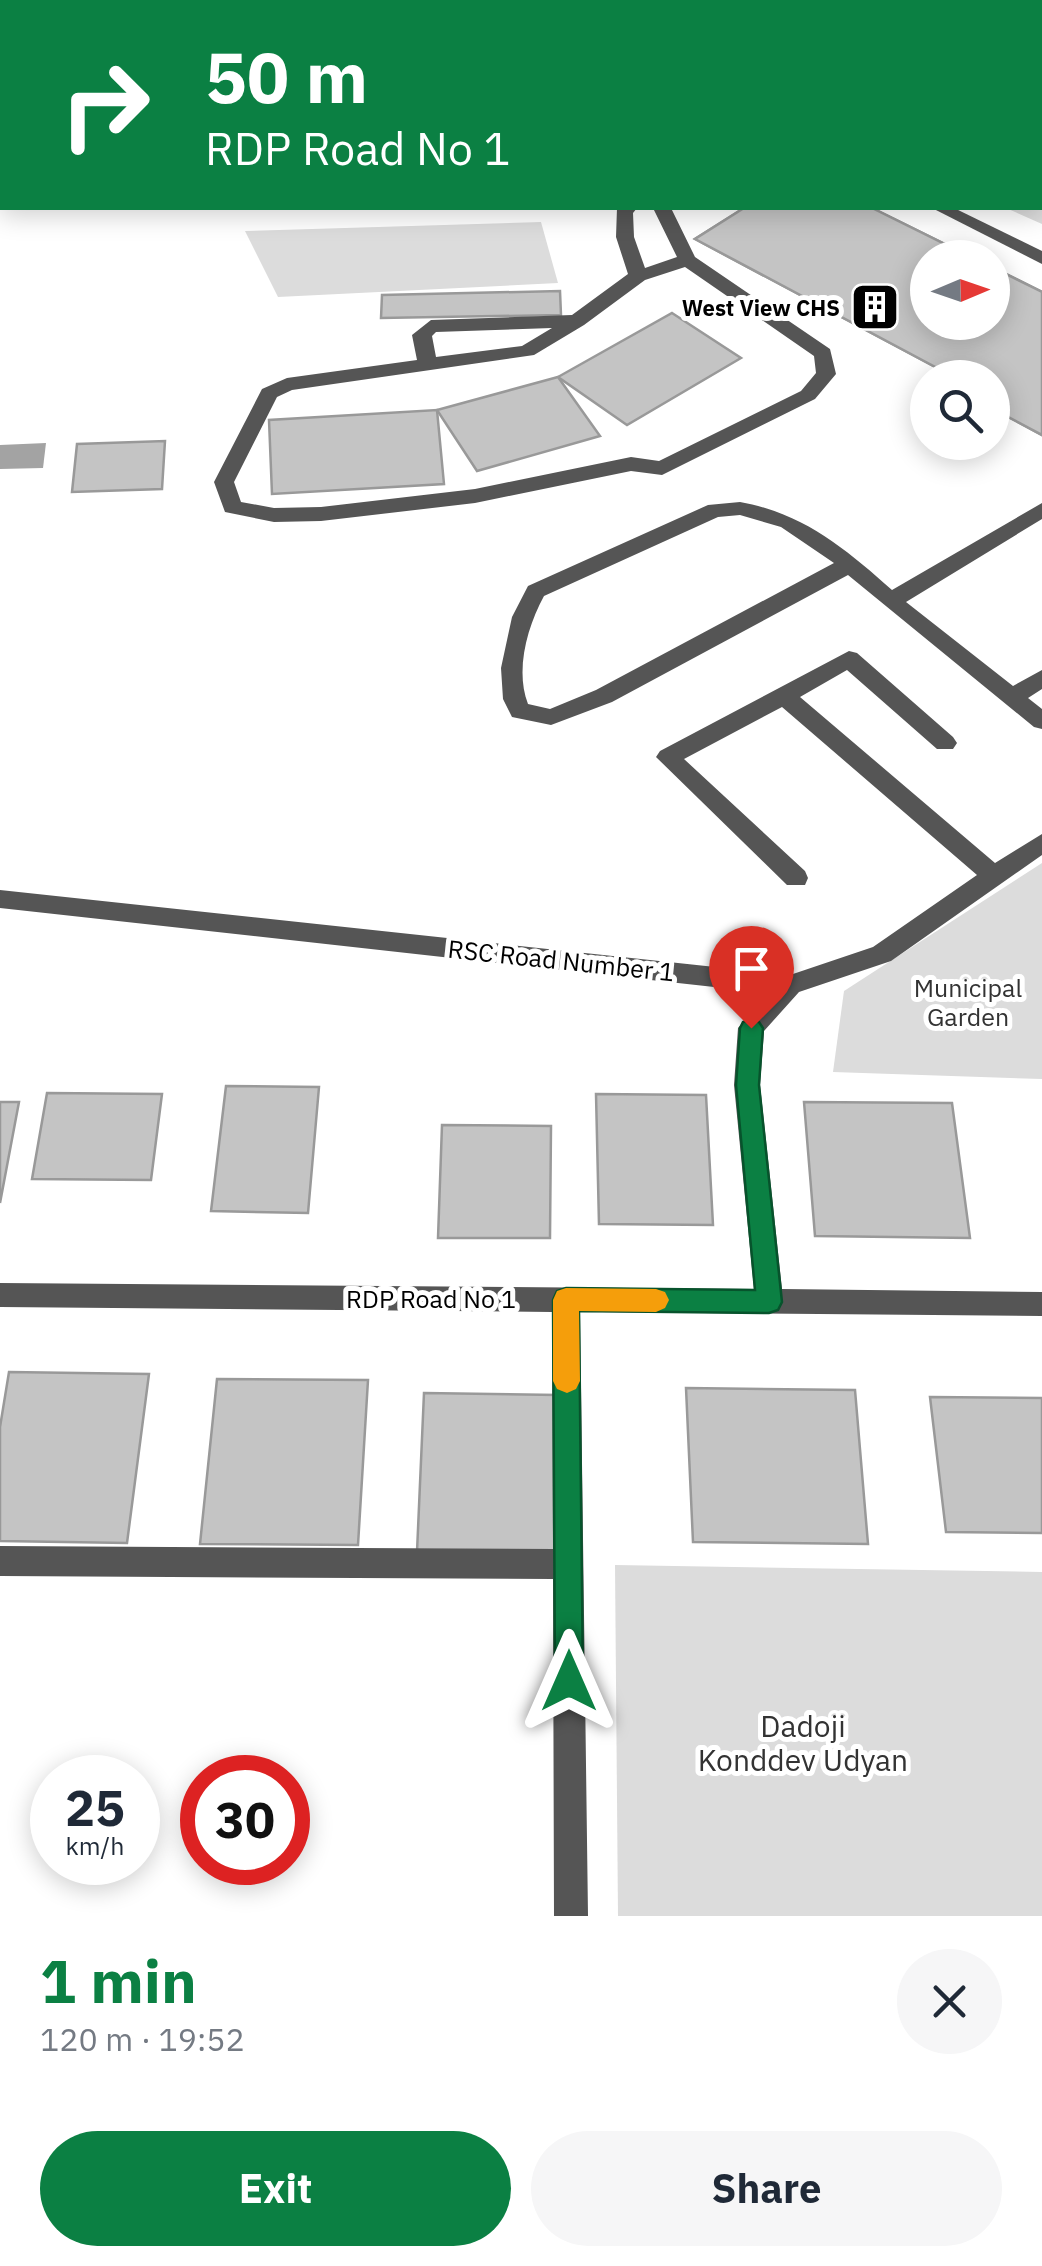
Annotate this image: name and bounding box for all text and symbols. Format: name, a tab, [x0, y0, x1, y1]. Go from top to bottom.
text: 50 m	[205, 31, 368, 122]
icon: right	[40, 40, 170, 170]
text: RDP Road No 1	[205, 119, 511, 177]
north arrow	[910, 240, 1010, 340]
map controls	[910, 240, 1010, 460]
building icon: West View CHS	[849, 281, 901, 333]
place label: West View CHS	[682, 293, 840, 322]
button: search	[910, 360, 1010, 460]
pin	[709, 926, 794, 1029]
street label: RSC Road Number 1	[446, 932, 676, 988]
icon: arrive	[724, 941, 779, 996]
park label: Municipal Garden	[914, 971, 1022, 1033]
street label: RDP Road No 1	[346, 1282, 516, 1315]
position arrow	[517, 1629, 621, 1733]
park label: Dadoji Konddev Udyan	[698, 1706, 908, 1779]
speed limit sign: 30	[180, 1755, 310, 1885]
text: 25	[65, 1775, 125, 1840]
text: km/h	[66, 1829, 124, 1862]
text: 1 min	[40, 1941, 197, 2020]
button: close	[897, 1949, 1002, 2054]
text: 120 m · 19:52	[40, 2018, 245, 2060]
button: Exit	[40, 2131, 511, 2246]
button: Share	[531, 2131, 1002, 2246]

